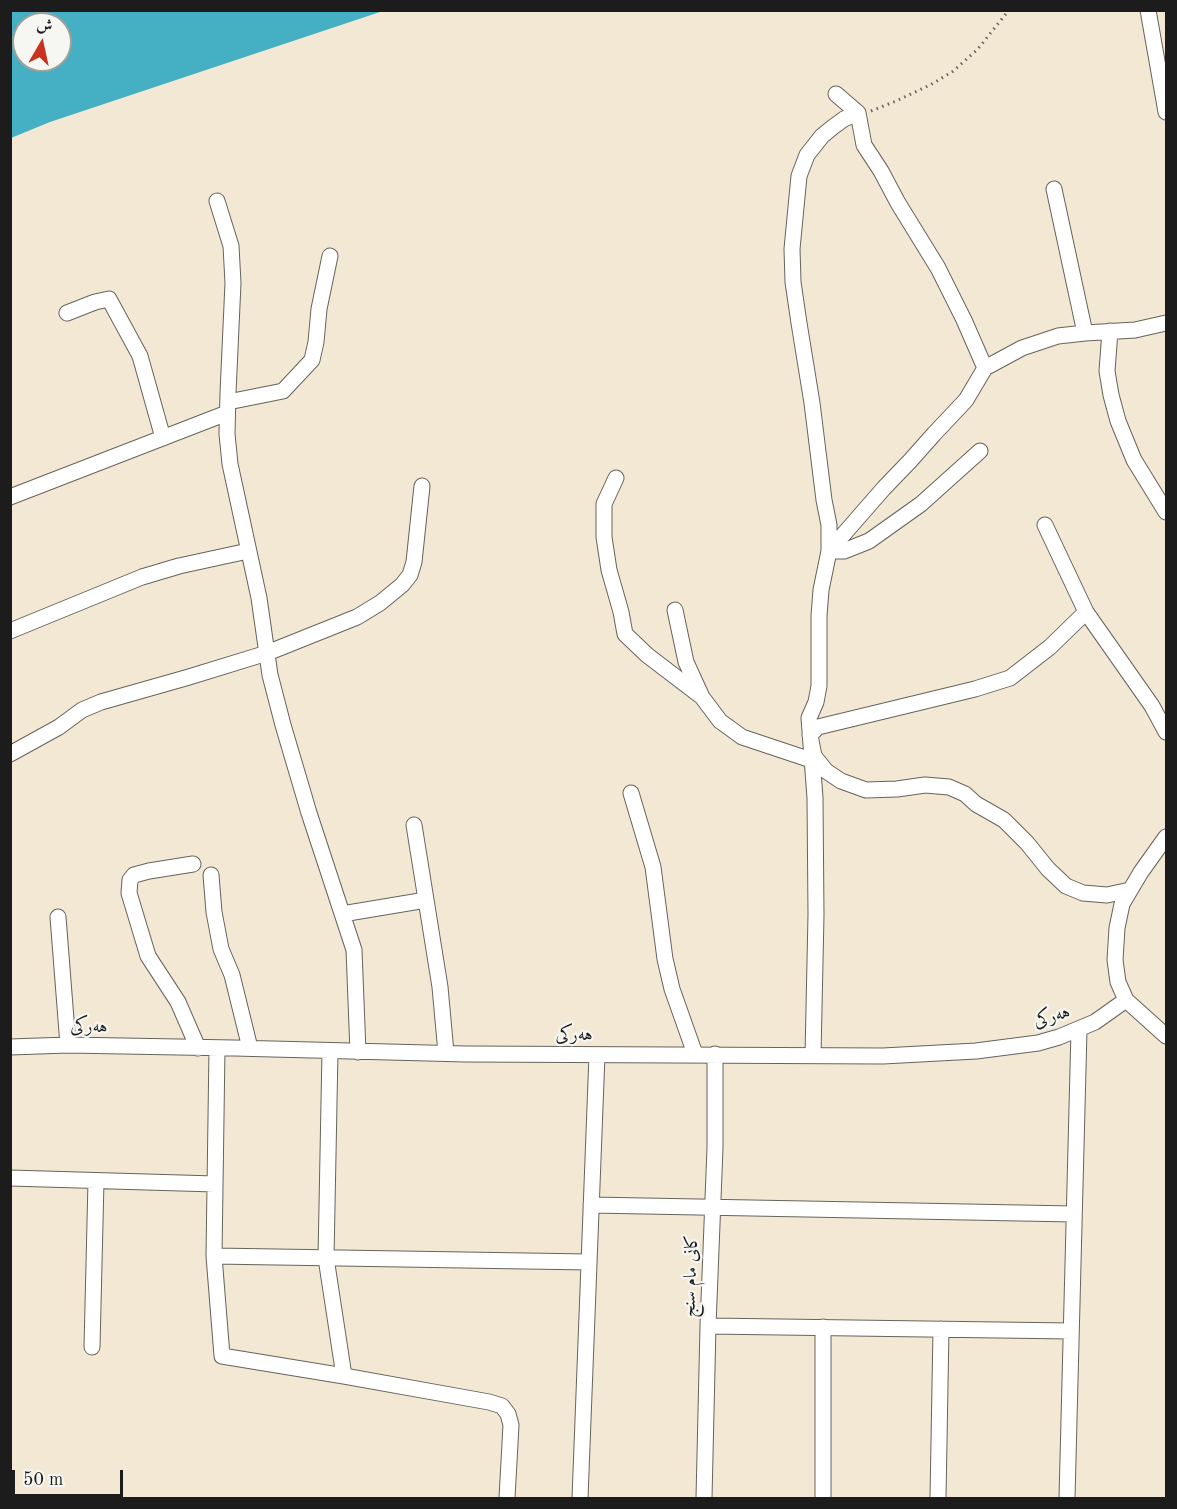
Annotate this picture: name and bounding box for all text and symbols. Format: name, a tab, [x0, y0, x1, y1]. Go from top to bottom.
north arrow	[12, 12, 72, 72]
text: ش	[35, 17, 54, 35]
street label: هەرکی	[1031, 1001, 1073, 1033]
street label: هەرکی	[70, 1016, 108, 1038]
street label: هەرکی	[555, 1024, 593, 1046]
street label: کانی مام سنج	[679, 1234, 703, 1318]
scale bar	[15, 1458, 126, 1496]
text: 50 m	[23, 1471, 63, 1489]

